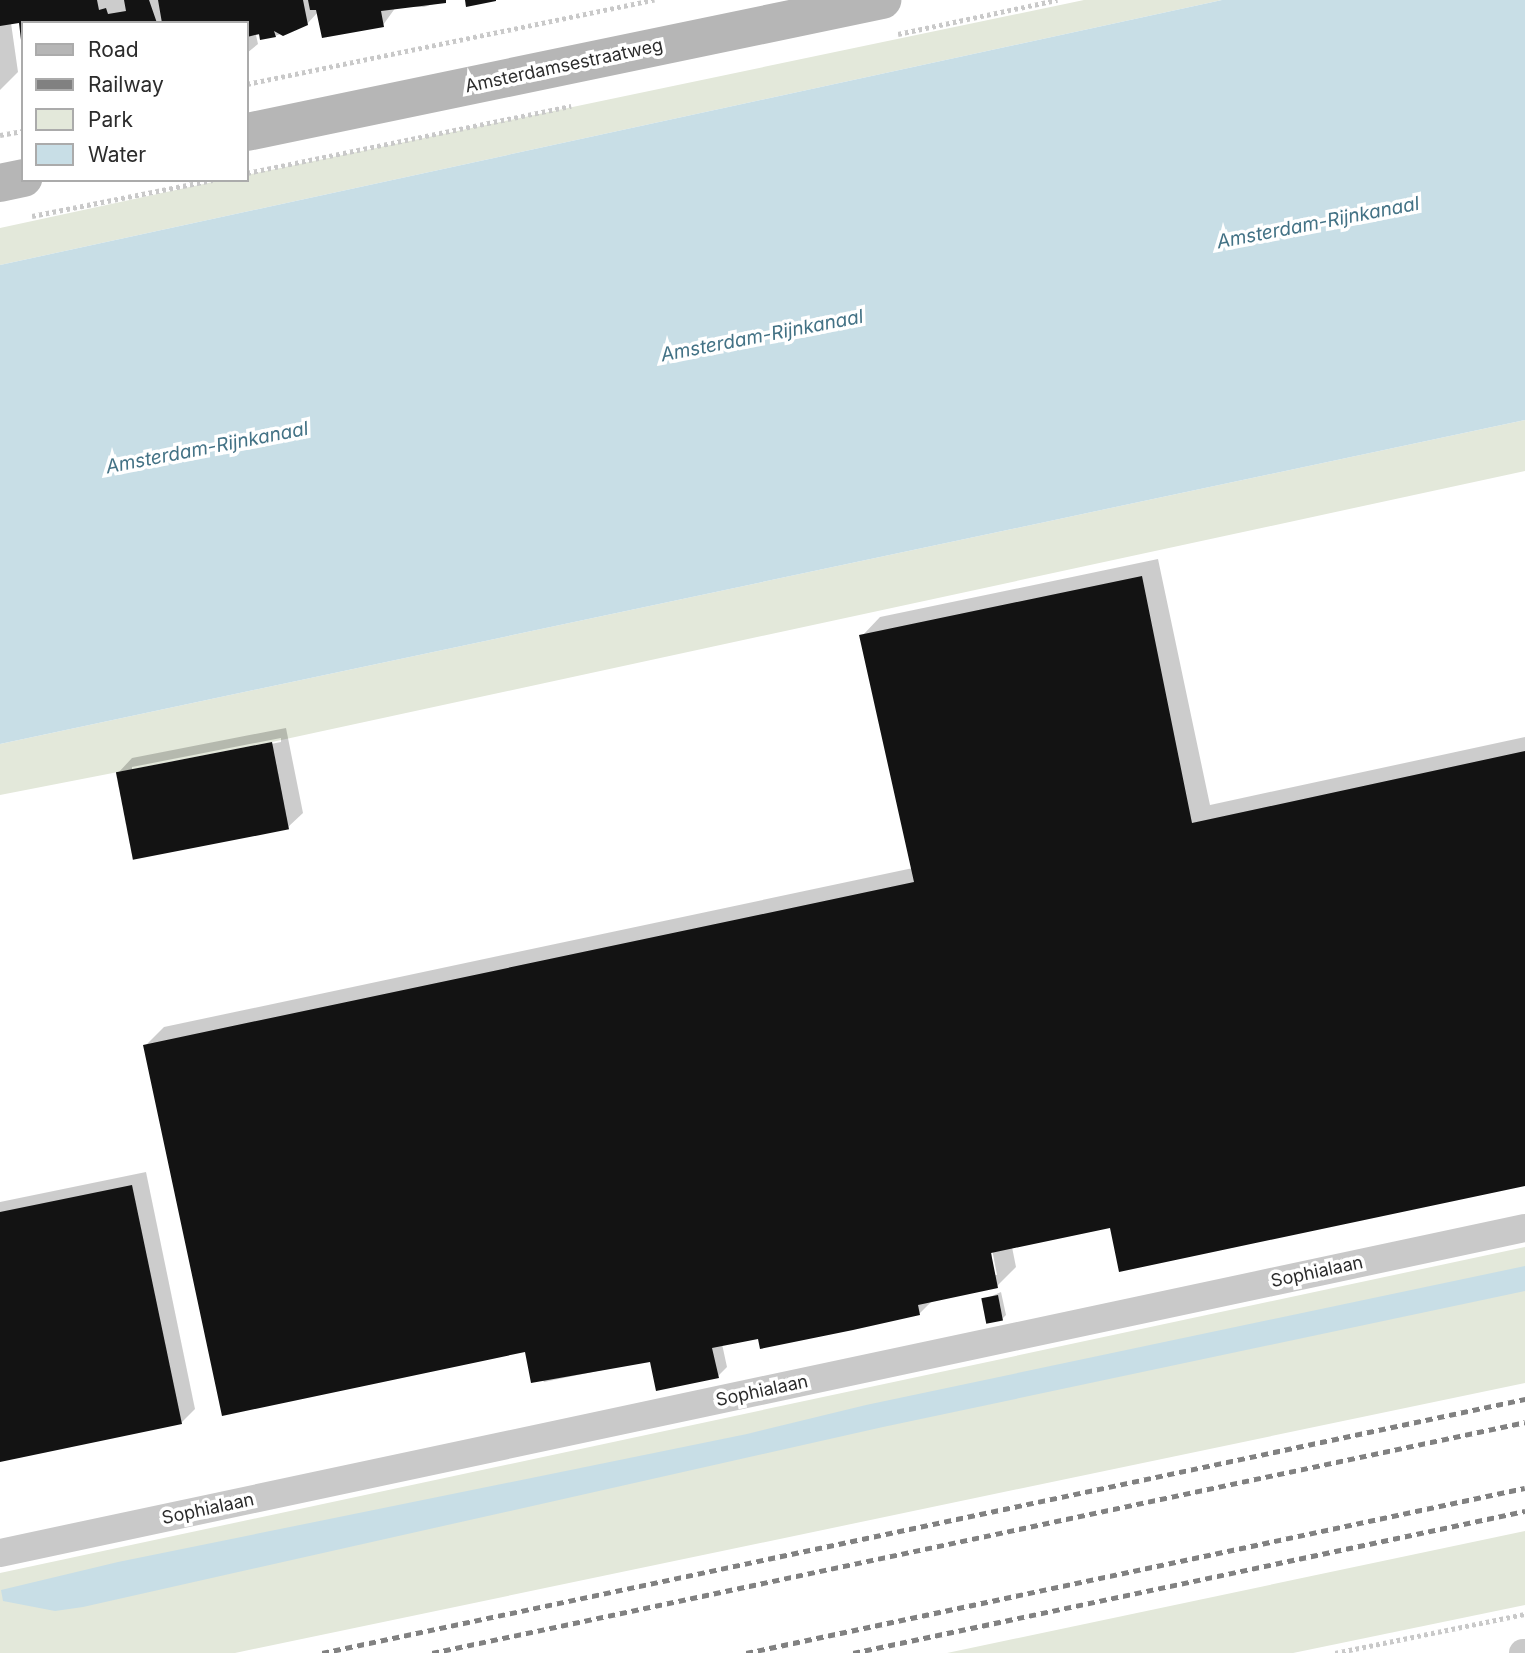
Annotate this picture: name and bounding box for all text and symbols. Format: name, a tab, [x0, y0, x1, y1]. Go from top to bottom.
legend	[21, 21, 248, 182]
street label: Amsterdamsestraatweg	[463, 34, 665, 98]
text: Road	[88, 37, 139, 62]
text: Railway	[88, 72, 164, 97]
text: Park	[88, 107, 133, 132]
text: Water	[88, 142, 146, 167]
water label: Amsterdam-Rijnkanaal	[1215, 192, 1421, 254]
water label: Amsterdam-Rijnkanaal	[659, 305, 865, 367]
water label: Amsterdam-Rijnkanaal	[104, 417, 310, 479]
street label: Sophialaan	[1269, 1252, 1365, 1292]
street label: Sophialaan	[714, 1371, 810, 1411]
street label: Sophialaan	[160, 1489, 256, 1529]

